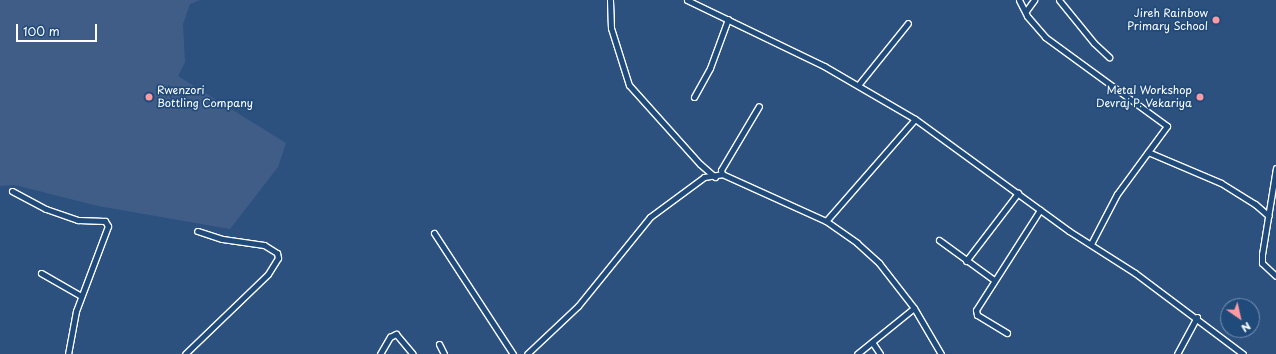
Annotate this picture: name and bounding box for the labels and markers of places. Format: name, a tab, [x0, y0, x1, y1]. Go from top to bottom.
place label: Jireh Rainbow Primary School	[1127, 7, 1208, 33]
marker: Jireh Rainbow Primary School	[1211, 15, 1221, 25]
place label: Rwenzori Bottling Company	[157, 84, 253, 110]
place label: Metal Workshop Devraj P. Vekariya	[1095, 84, 1192, 110]
marker: Rwenzori Bottling Company	[144, 92, 154, 102]
marker: Metal Workshop Devraj P. Vekariya	[1195, 92, 1205, 102]

